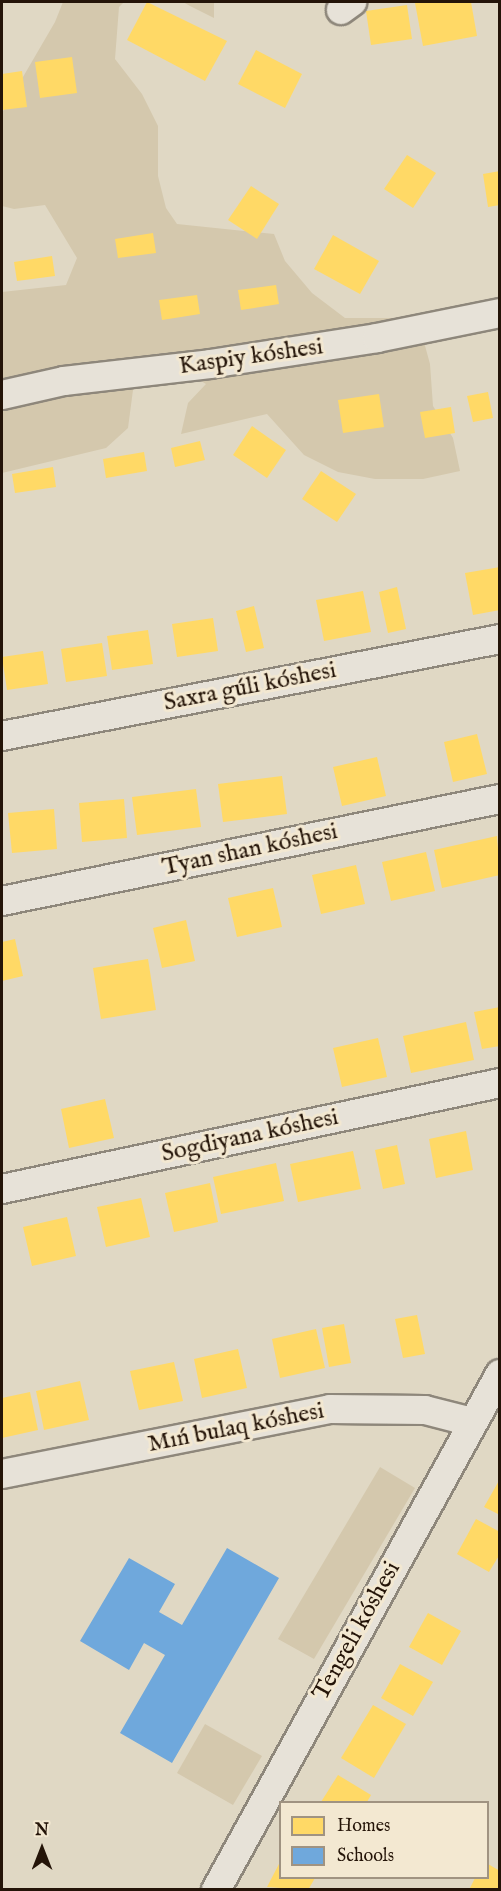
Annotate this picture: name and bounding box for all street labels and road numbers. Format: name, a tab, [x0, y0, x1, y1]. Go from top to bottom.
street label: Kaspiy kóshesi	[177, 333, 325, 381]
street label: Saxra gúli kóshesi	[161, 656, 339, 718]
street label: Tyan shan kóshesi	[160, 817, 340, 883]
street label: Sogdiyana kóshesi	[159, 1103, 341, 1169]
street label: Mıń bulaq kóshesi	[145, 1397, 327, 1459]
street label: Tengeli kóshesi	[307, 1557, 407, 1705]

